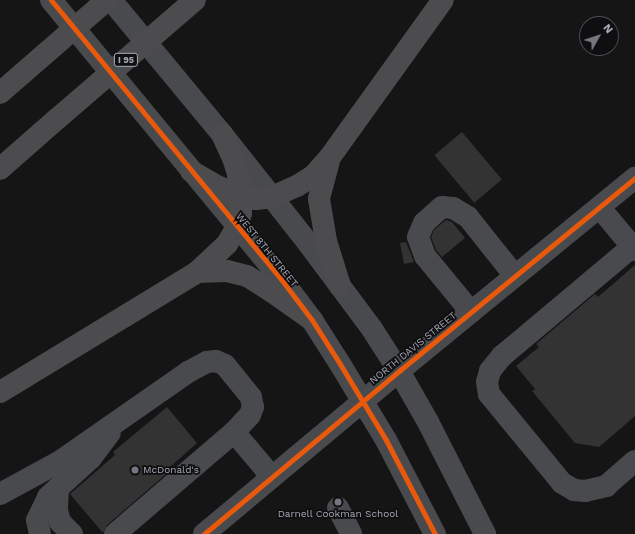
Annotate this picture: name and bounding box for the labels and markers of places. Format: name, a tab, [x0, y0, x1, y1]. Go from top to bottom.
place label: McDonald's	[143, 464, 199, 476]
marker: McDonald's	[130, 465, 140, 475]
marker: Darnell Cookman School	[333, 497, 343, 507]
place label: Darnell Cookman School	[277, 508, 399, 520]

